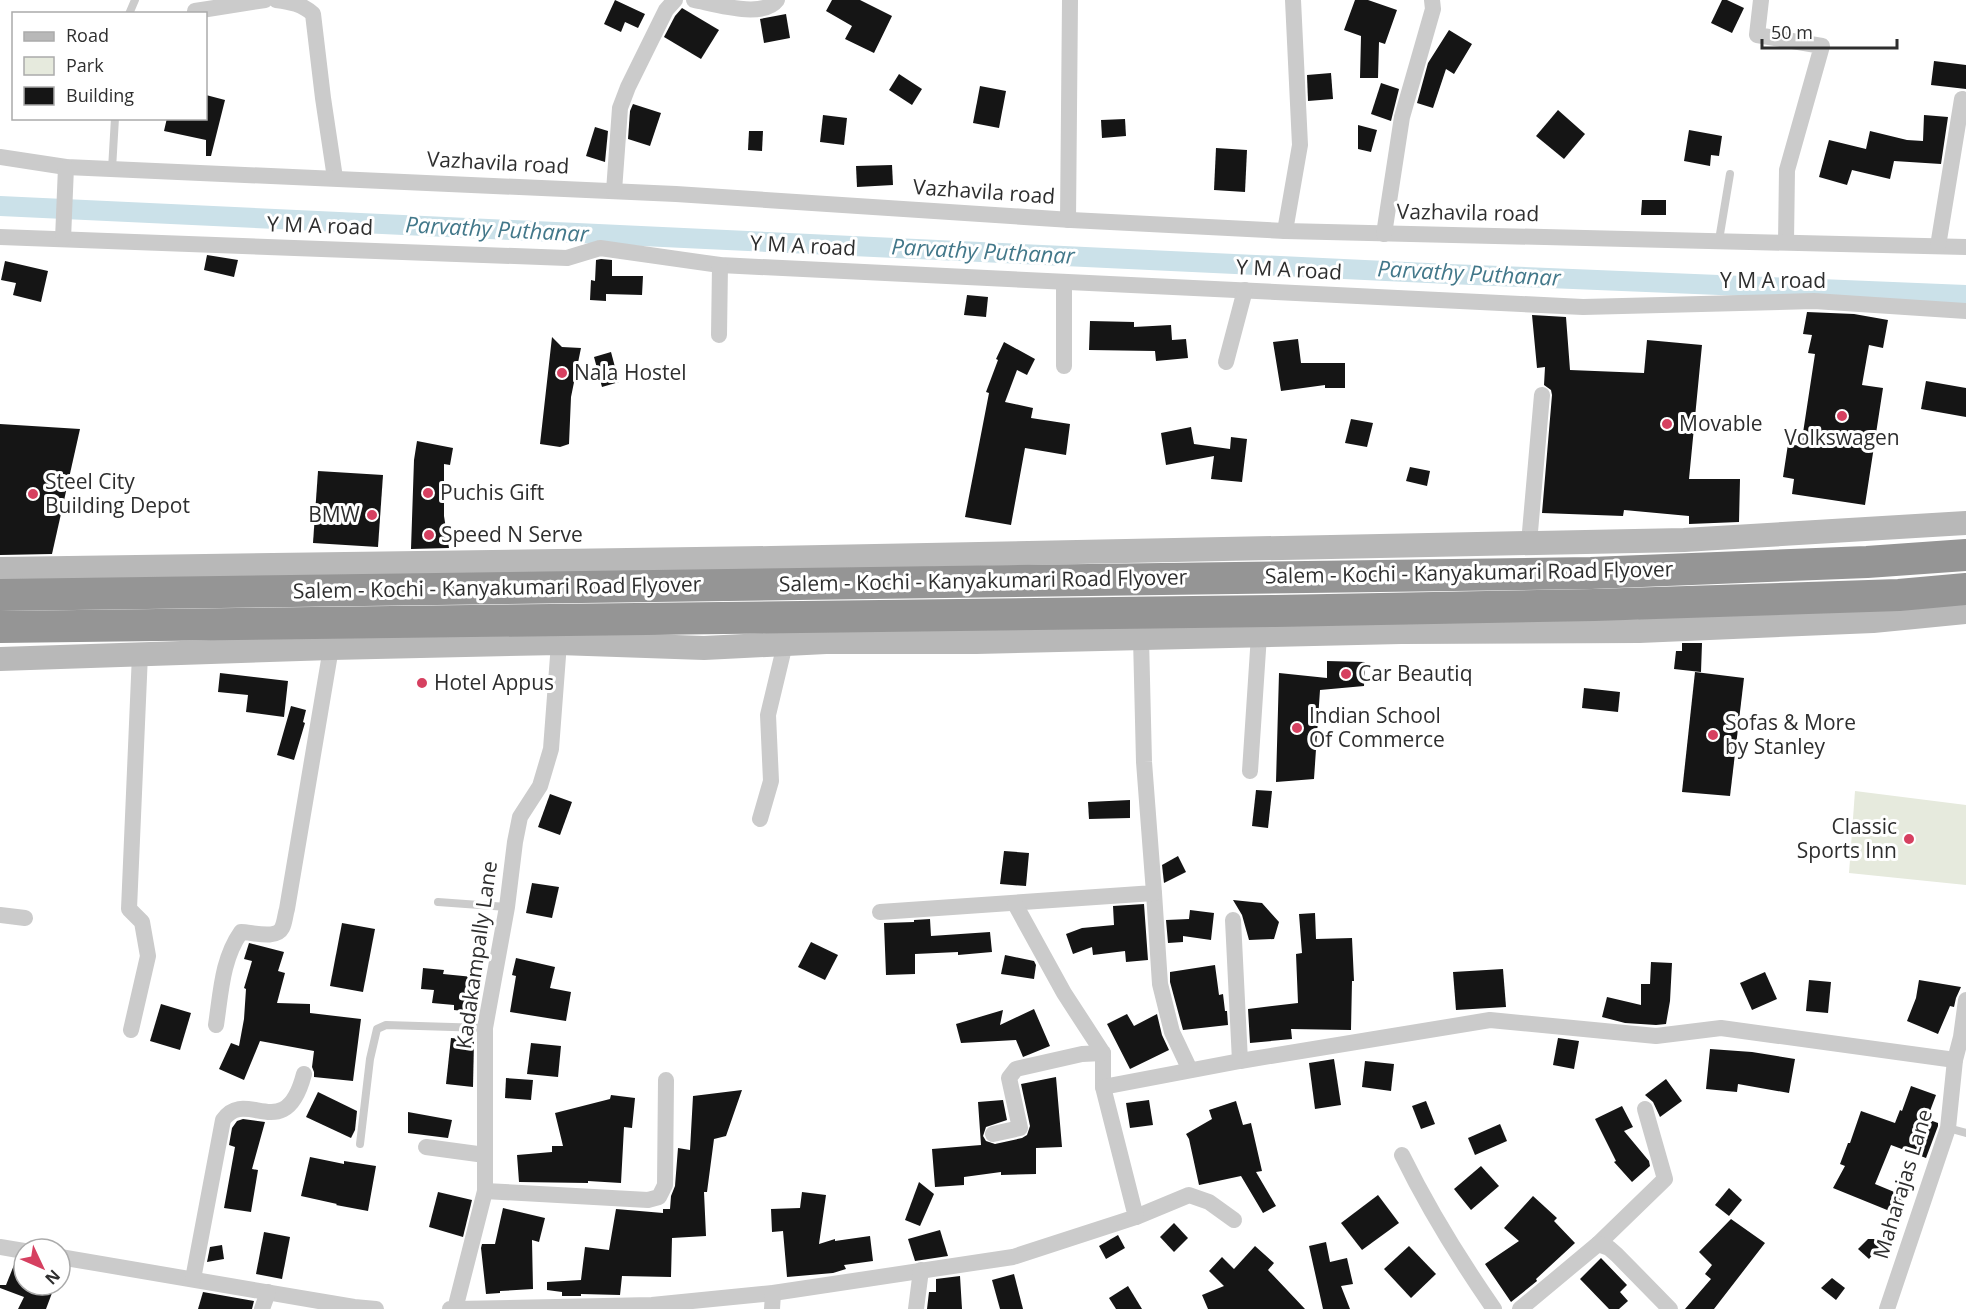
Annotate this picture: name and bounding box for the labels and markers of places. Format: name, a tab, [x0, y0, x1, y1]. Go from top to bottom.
place label: Nala Hostel	[574, 358, 687, 386]
marker: Nala Hostel	[555, 366, 569, 380]
place label: Movable	[1679, 409, 1763, 437]
marker: Volkswagen	[1835, 409, 1849, 423]
marker: Movable	[1660, 417, 1674, 431]
place label: Volkswagen	[1784, 423, 1900, 451]
place label: Steel City Building Depot	[45, 467, 190, 519]
place label: Puchis Gift	[440, 478, 544, 506]
marker: Puchis Gift	[421, 486, 435, 500]
marker: Steel City Building Depot	[26, 487, 40, 501]
place label: BMW	[308, 500, 361, 528]
marker: BMW	[365, 508, 379, 522]
place label: Speed N Serve	[441, 520, 583, 548]
marker: Speed N Serve	[422, 528, 436, 542]
place label: Car Beautiq	[1358, 659, 1472, 687]
marker: Car Beautiq	[1339, 667, 1353, 681]
place label: Hotel Appus	[434, 668, 554, 696]
marker: Hotel Appus	[415, 676, 429, 690]
place label: Indian School Of Commerce	[1309, 701, 1445, 753]
place label: Sofas & More by Stanley	[1725, 708, 1856, 760]
marker: Indian School Of Commerce	[1290, 721, 1304, 735]
marker: Sofas & More by Stanley	[1706, 728, 1720, 742]
place label: Classic Sports Inn	[1797, 812, 1897, 864]
marker: Classic Sports Inn	[1902, 832, 1916, 846]

